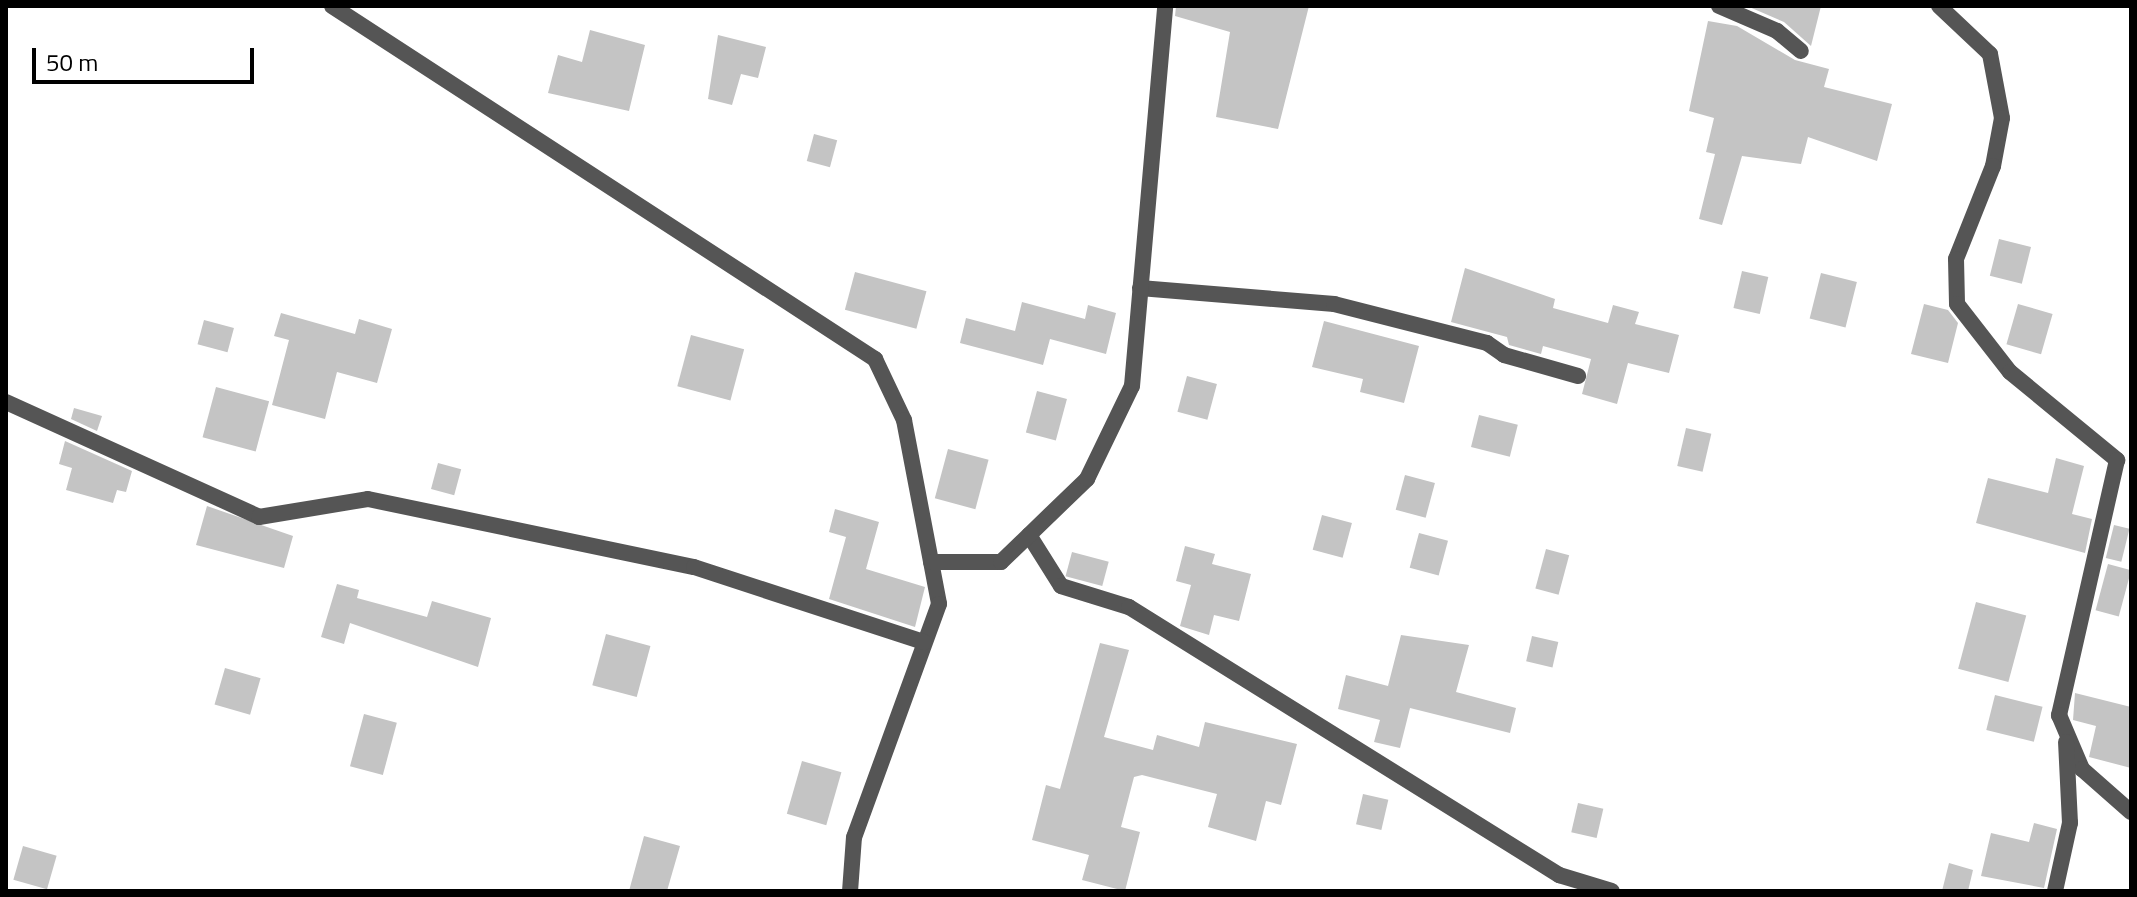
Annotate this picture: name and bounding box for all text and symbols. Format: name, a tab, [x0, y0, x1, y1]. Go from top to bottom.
scale bar	[36, 32, 258, 82]
text: 50 m	[46, 44, 98, 80]

